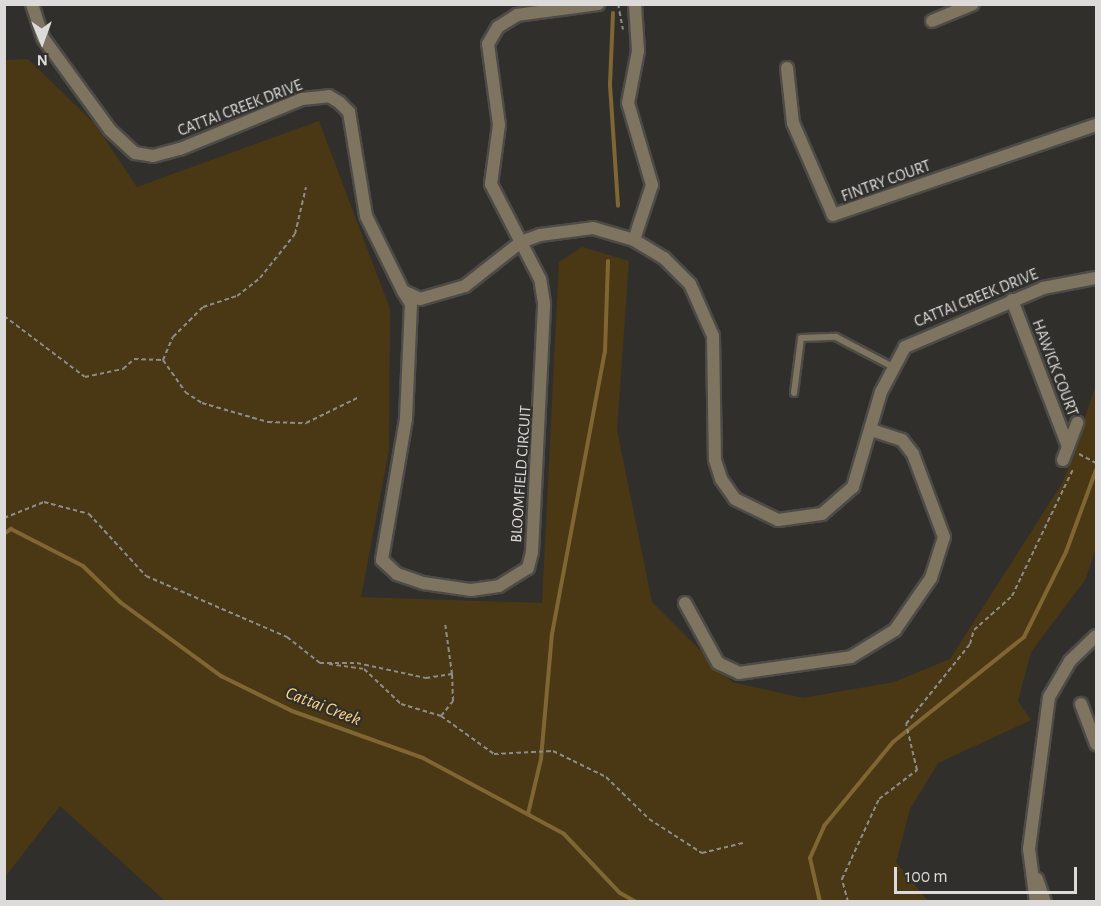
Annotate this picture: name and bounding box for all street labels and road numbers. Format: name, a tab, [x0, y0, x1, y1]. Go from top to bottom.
street label: CATTAI CREEK DRIVE	[175, 75, 305, 141]
street label: FINTRY COURT	[839, 156, 933, 206]
street label: CATTAI CREEK DRIVE	[911, 264, 1041, 332]
street label: HAWICK COURT	[1028, 317, 1082, 419]
street label: BLOOMFIELD CIRCUIT	[507, 405, 535, 543]

